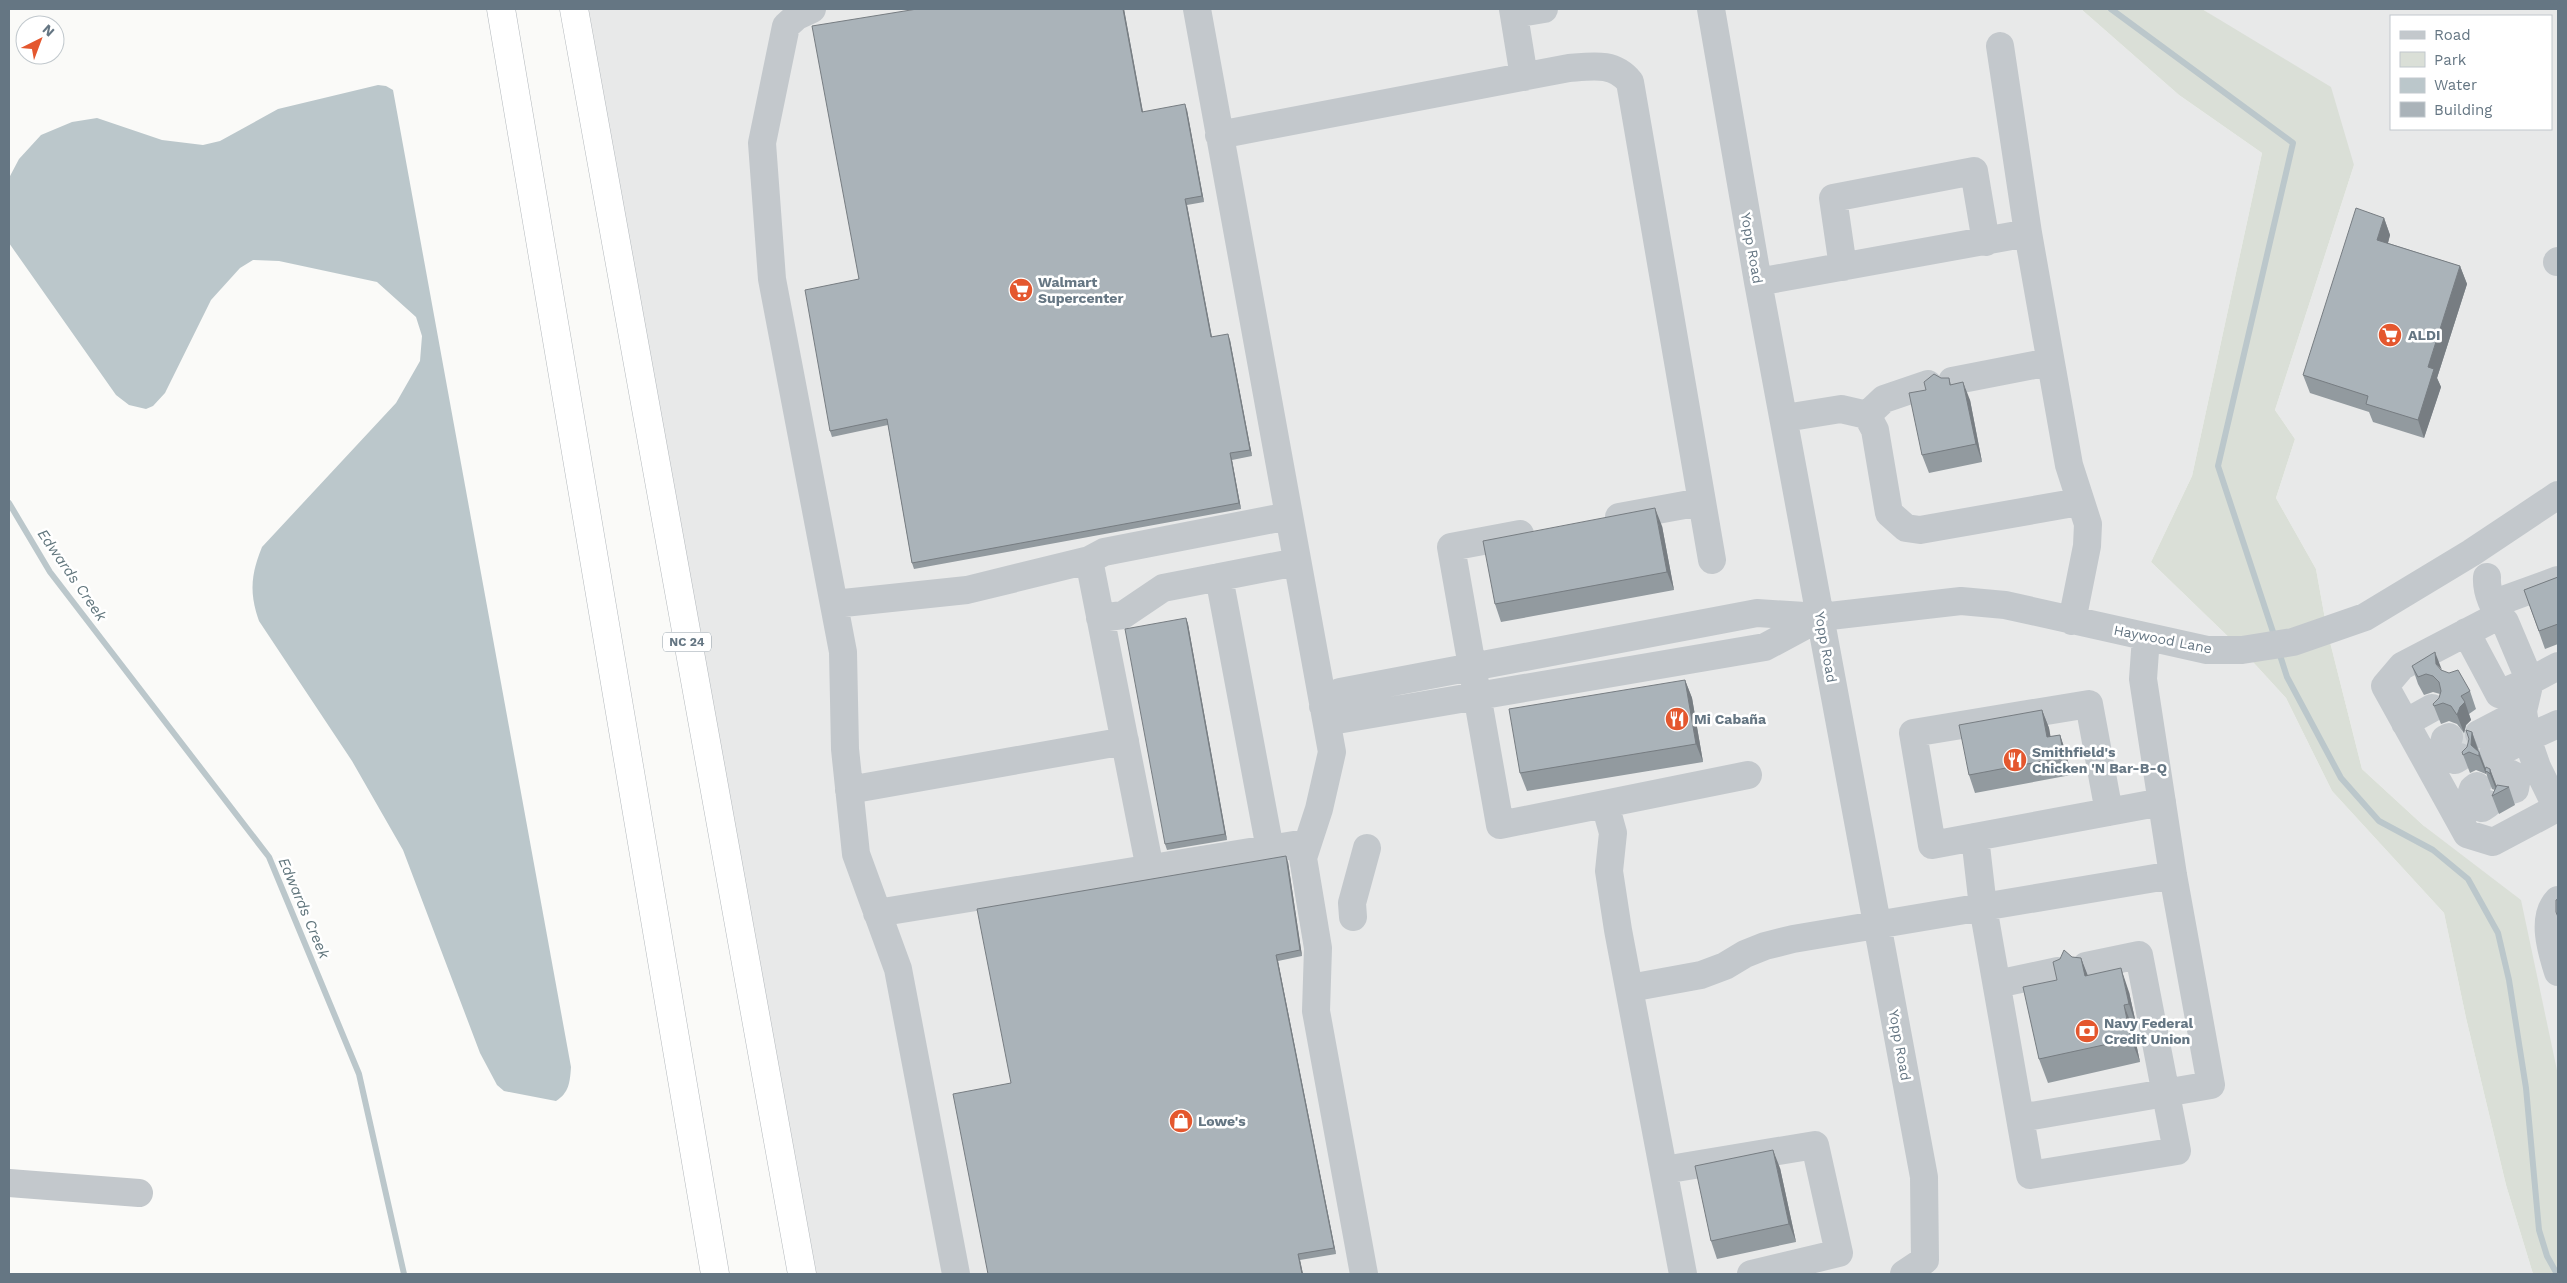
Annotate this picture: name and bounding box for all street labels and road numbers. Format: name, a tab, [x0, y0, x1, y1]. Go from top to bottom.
street label: Yopp Road	[1738, 211, 1766, 285]
street label: Yopp Road	[1812, 610, 1840, 684]
street label: Haywood Lane	[2112, 622, 2214, 656]
road number: NC 24	[663, 632, 711, 652]
street label: Yopp Road	[1886, 1008, 1914, 1082]

